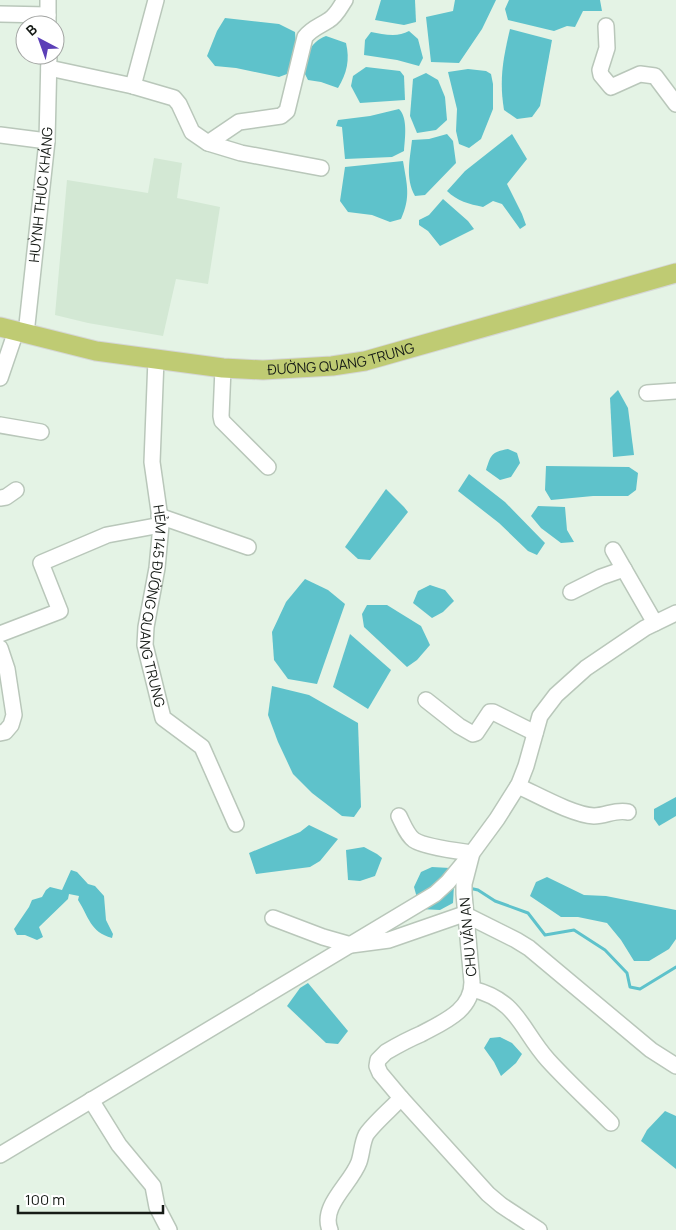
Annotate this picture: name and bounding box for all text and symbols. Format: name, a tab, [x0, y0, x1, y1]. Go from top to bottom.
north arrow	[15, 15, 65, 65]
text: B	[22, 20, 41, 40]
street label: HUỲNH THÚC KHÁNG	[24, 127, 56, 263]
street label: ĐƯỜNG QUANG TRUNG	[267, 338, 416, 379]
street label: HẺM 145 ĐƯỜNG QUANG TRUNG	[136, 503, 171, 709]
street label: CHU VĂN AN	[455, 897, 480, 977]
scale bar	[18, 1182, 162, 1214]
text: 100 m	[25, 1189, 65, 1210]

